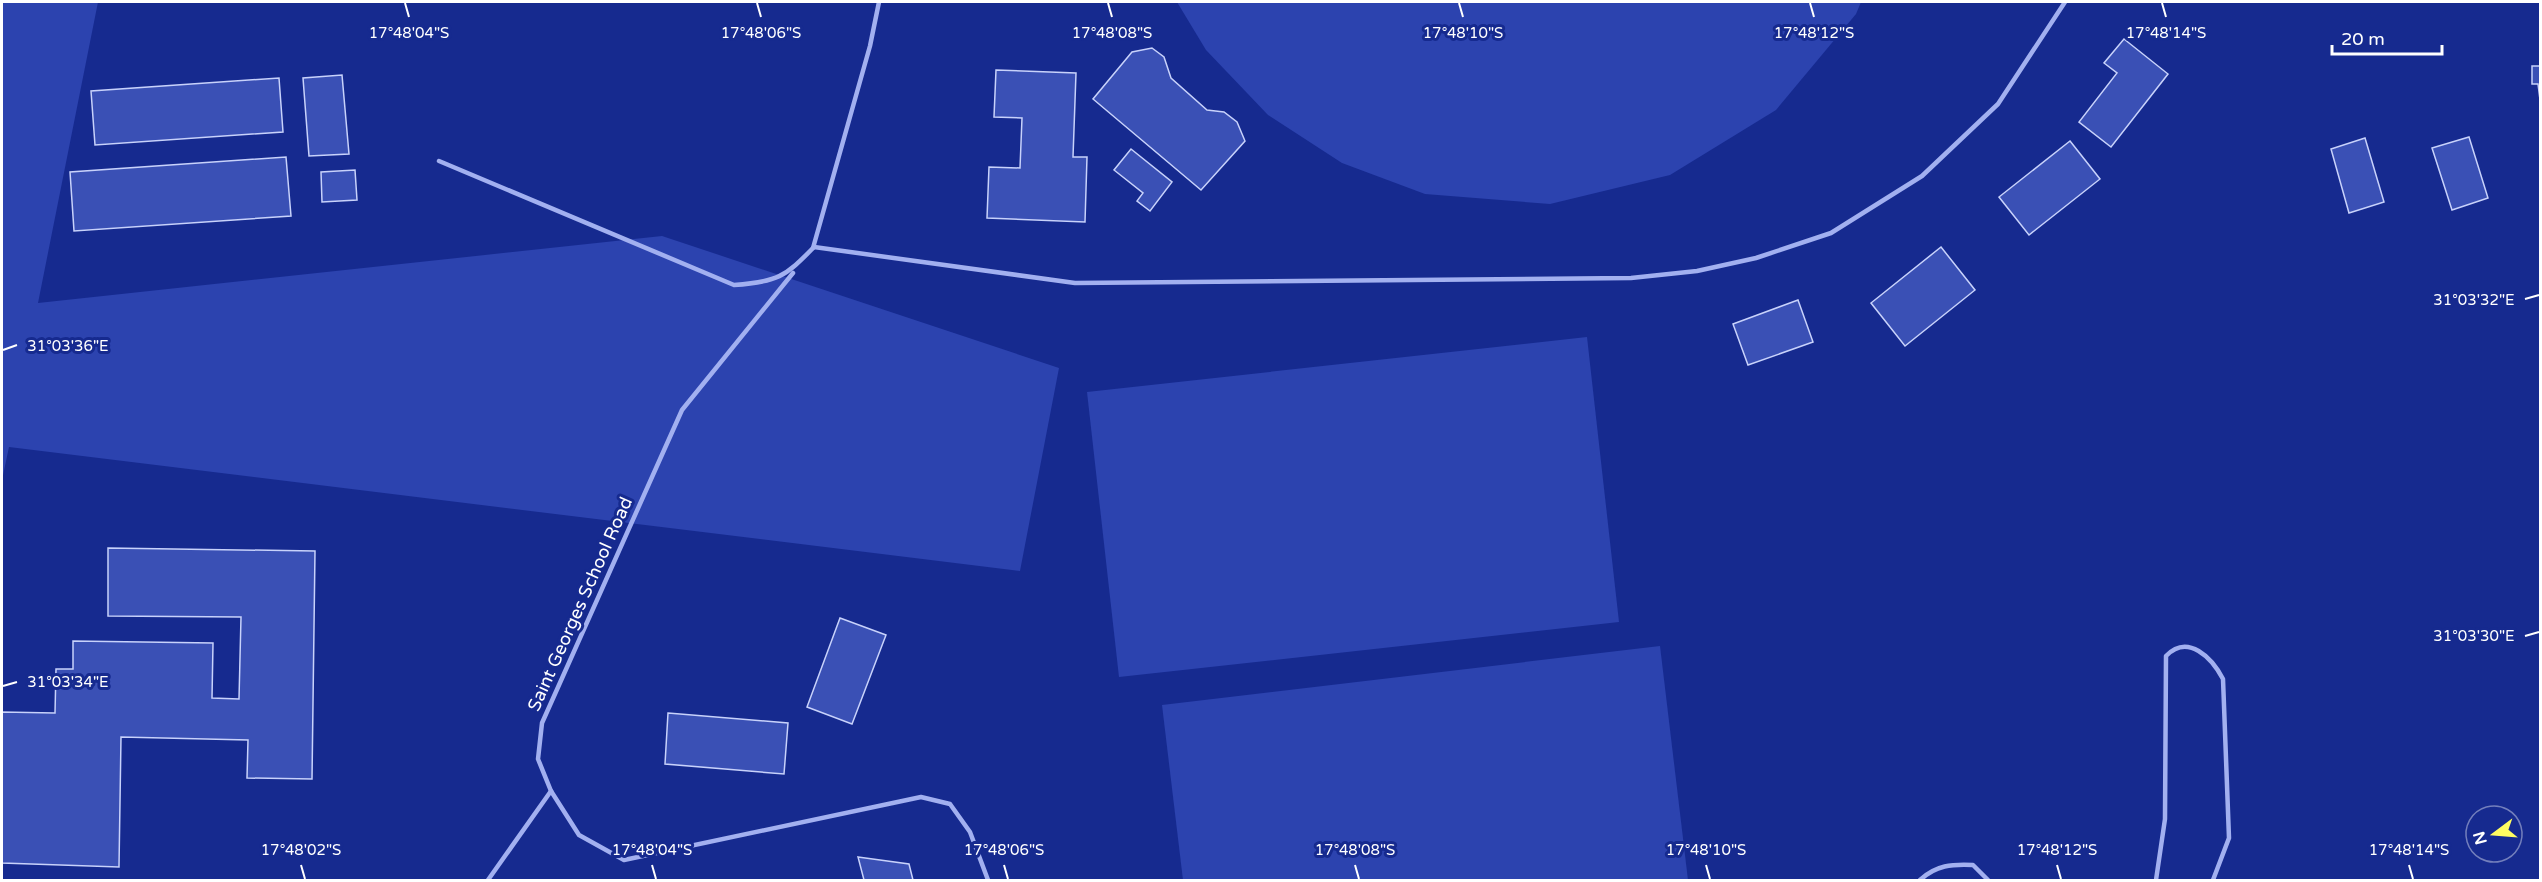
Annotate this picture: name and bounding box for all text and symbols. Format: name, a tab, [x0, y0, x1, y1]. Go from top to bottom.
scale bar	[2332, 18, 2442, 56]
text: 17°48'04"S	[369, 24, 449, 42]
text: 17°48'06"S	[721, 24, 801, 42]
text: 17°48'08"S	[1072, 24, 1152, 42]
text: 17°48'10"S	[1423, 24, 1503, 42]
text: 17°48'12"S	[1774, 24, 1854, 42]
text: 17°48'14"S	[2126, 24, 2206, 42]
text: 20 m	[2341, 28, 2385, 50]
text: 31°03'32"E	[2433, 291, 2515, 309]
text: 31°03'36"E	[27, 337, 109, 355]
street label: Saint Georges School Road	[523, 493, 637, 715]
text: 31°03'30"E	[2433, 627, 2515, 645]
text: 31°03'34"E	[27, 673, 109, 691]
north arrow	[2464, 804, 2524, 864]
text: N	[2469, 829, 2492, 847]
text: 17°48'02"S	[261, 841, 341, 859]
text: 17°48'04"S	[612, 841, 692, 859]
text: 17°48'06"S	[964, 841, 1044, 859]
text: 17°48'08"S	[1315, 841, 1395, 859]
text: 17°48'10"S	[1666, 841, 1746, 859]
text: 17°48'12"S	[2017, 841, 2097, 859]
text: 17°48'14"S	[2369, 841, 2449, 859]

